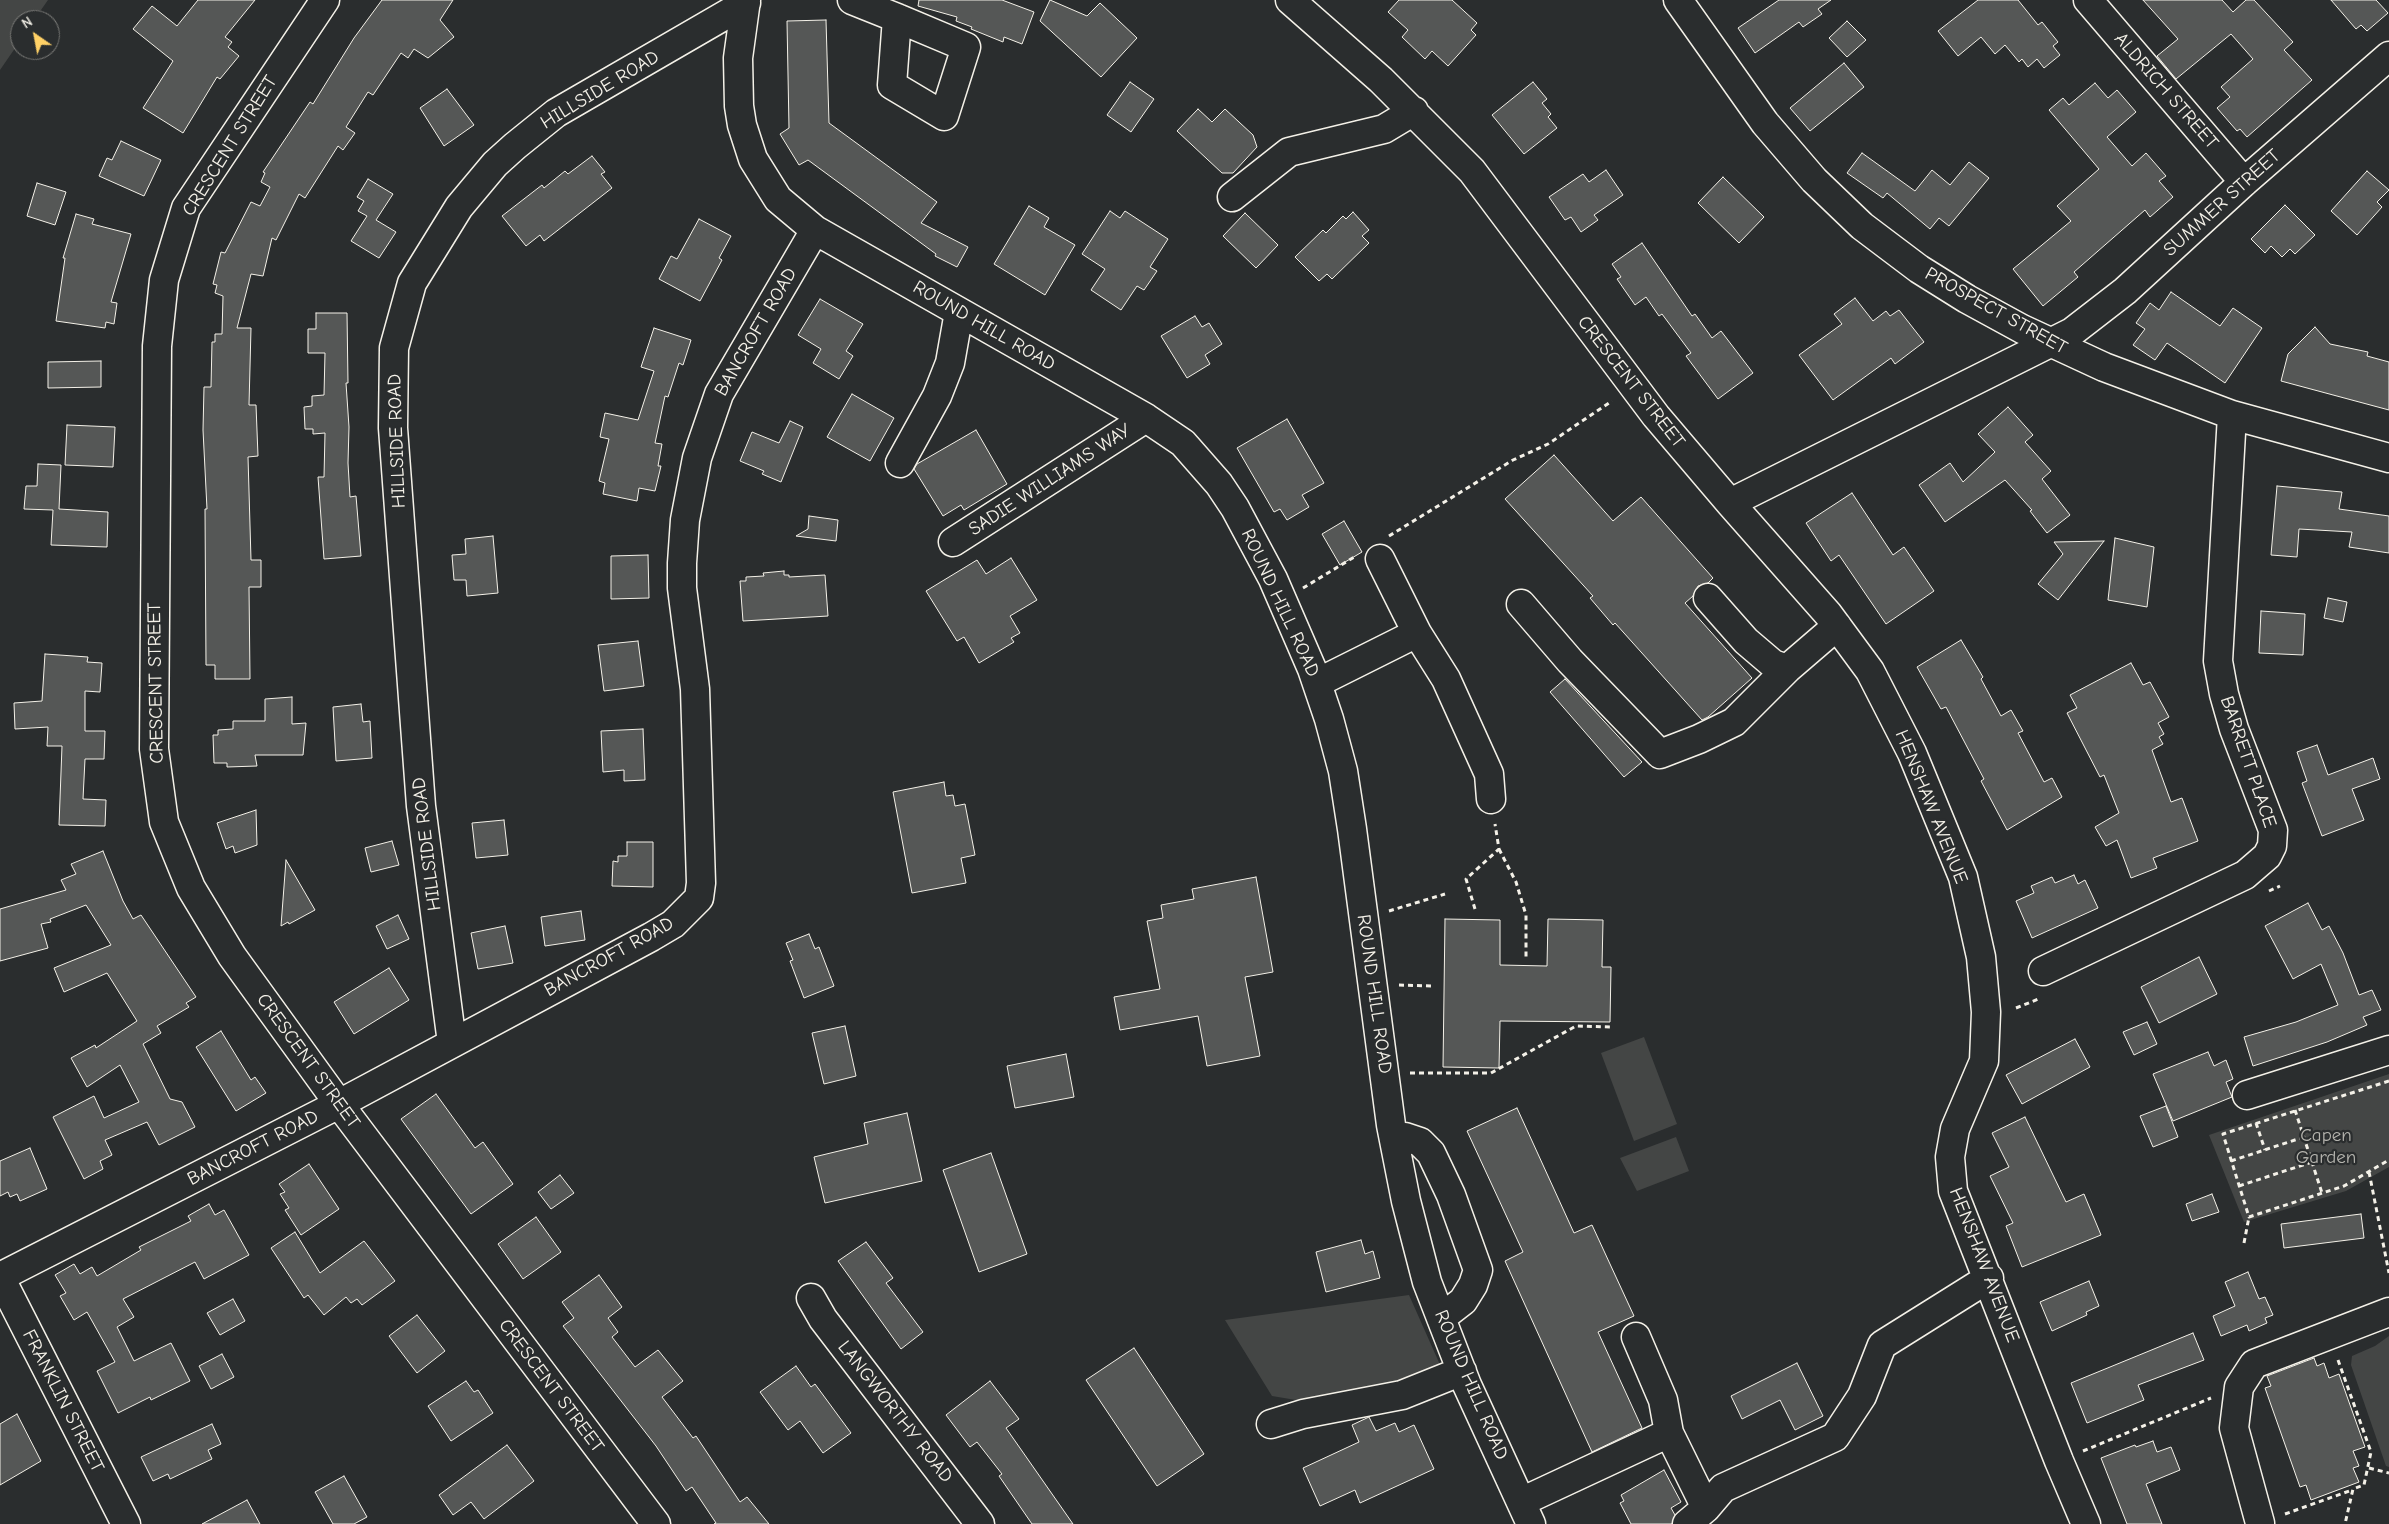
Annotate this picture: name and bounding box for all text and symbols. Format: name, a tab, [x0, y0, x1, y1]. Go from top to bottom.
north arrow	[10, 10, 60, 60]
text: N	[19, 13, 36, 32]
street label: ALDRICH STREET	[2109, 28, 2223, 154]
street label: HILLSIDE ROAD	[537, 46, 663, 134]
street label: CRESCENT STREET	[178, 72, 282, 220]
street label: SUMMER STREET	[2159, 145, 2285, 261]
street label: PROSPECT STREET	[1921, 262, 2071, 360]
street label: BANCROFT ROAD	[710, 264, 802, 400]
street label: ROUND HILL ROAD	[909, 276, 1059, 376]
street label: CRESCENT STREET	[1572, 311, 1690, 453]
street label: HILLSIDE ROAD	[383, 373, 411, 509]
street label: SADIE WILLIAMS WAY	[965, 419, 1135, 541]
street label: ROUND HILL ROAD	[1236, 525, 1324, 681]
street label: CRESCENT STREET	[143, 602, 169, 764]
street label: BARRETT PLACE	[2215, 693, 2281, 831]
street label: HENSHAW AVENUE	[1890, 727, 1972, 887]
street label: HILLSIDE ROAD	[407, 776, 447, 912]
street label: BANCROFT ROAD	[540, 912, 678, 1002]
street label: ROUND HILL ROAD	[1352, 913, 1396, 1075]
street label: CRESCENT STREET	[251, 989, 365, 1133]
street label: BANCROFT ROAD	[184, 1105, 322, 1191]
park label: Capen Garden	[2296, 1125, 2356, 1169]
street label: HENSHAW AVENUE	[1944, 1184, 2024, 1346]
street label: ROUND HILL ROAD	[1429, 1307, 1513, 1463]
street label: CRESCENT STREET	[493, 1315, 609, 1457]
street label: FRANKLIN STREET	[17, 1326, 109, 1476]
street label: LANGWORTHY ROAD	[833, 1337, 957, 1487]

